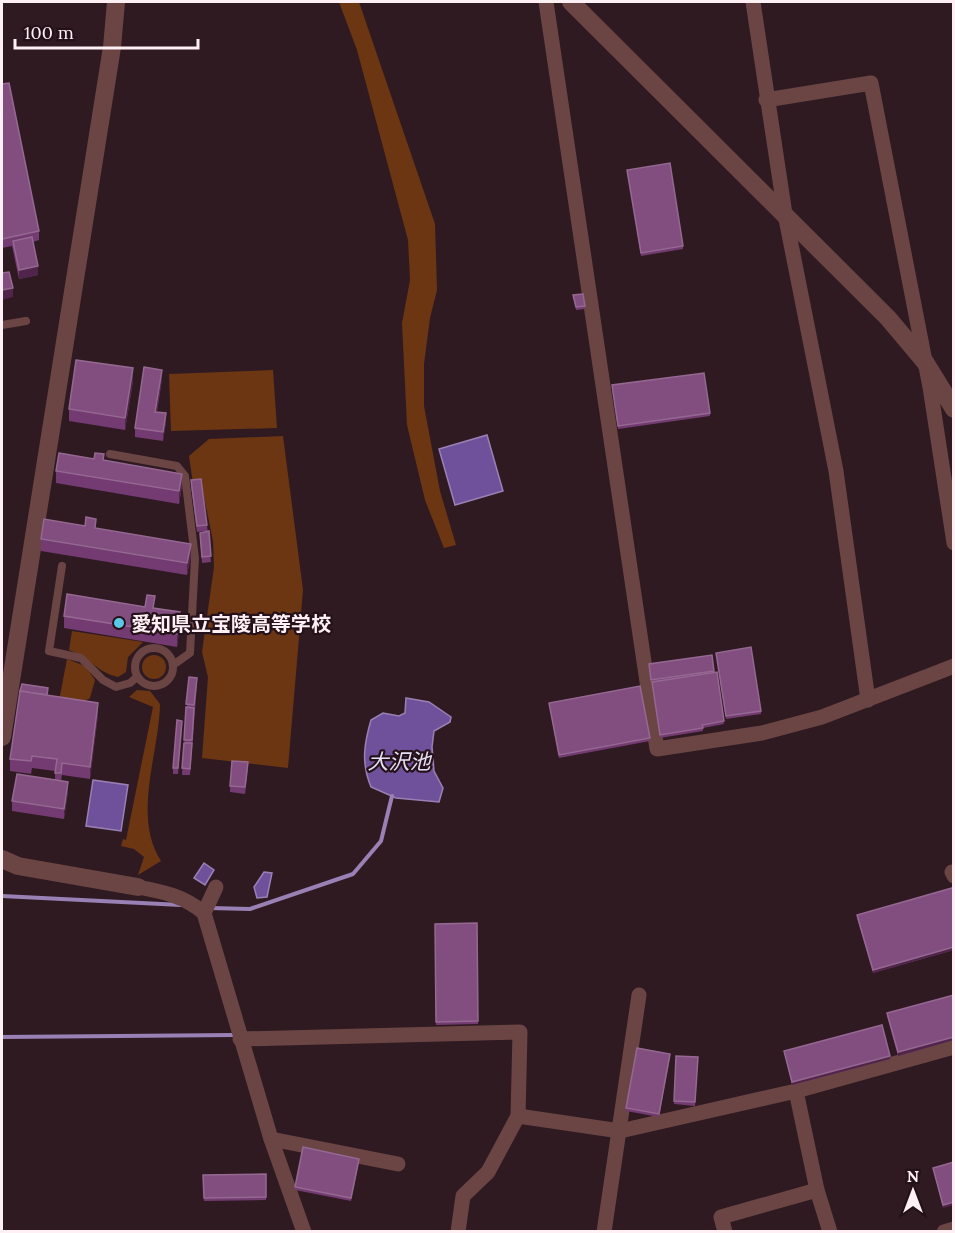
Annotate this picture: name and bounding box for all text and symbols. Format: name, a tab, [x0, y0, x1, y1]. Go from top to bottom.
scale bar	[15, 12, 198, 50]
text: 100 m	[24, 21, 74, 44]
place label: 愛知県立宝陵高等学校	[131, 611, 331, 636]
marker: 愛知県立宝陵高等学校	[112, 616, 126, 630]
water label: 大沢池	[368, 748, 432, 775]
north arrow	[883, 1161, 943, 1221]
text: N	[907, 1166, 919, 1186]

